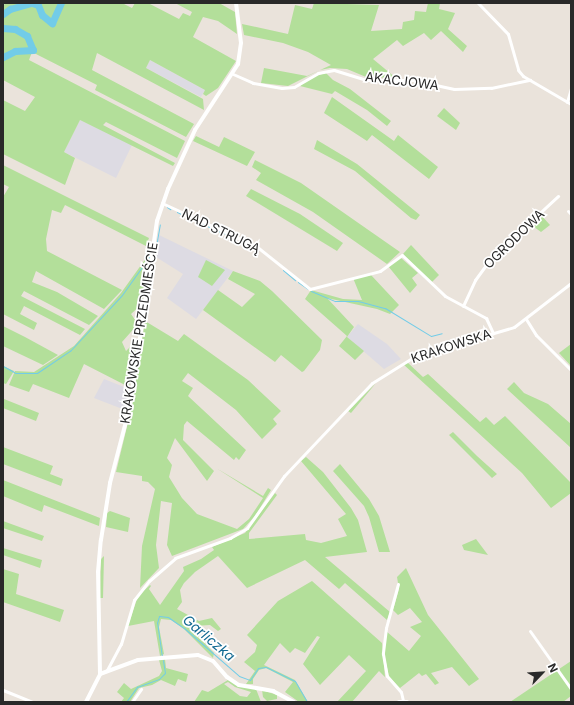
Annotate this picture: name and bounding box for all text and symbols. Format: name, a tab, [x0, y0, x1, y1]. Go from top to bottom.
street label: AKACJOWA	[364, 69, 440, 93]
street label: NAD STRUGĄ	[179, 205, 263, 257]
street label: OGRODOWA	[480, 206, 548, 272]
street label: KRAKOWSKIE PRZEDMIEŚCIE	[117, 241, 161, 425]
street label: KRAKOWSKA	[409, 326, 493, 366]
water label: Garliczka	[180, 611, 238, 665]
north arrow	[522, 653, 562, 693]
text: N	[545, 661, 561, 675]

